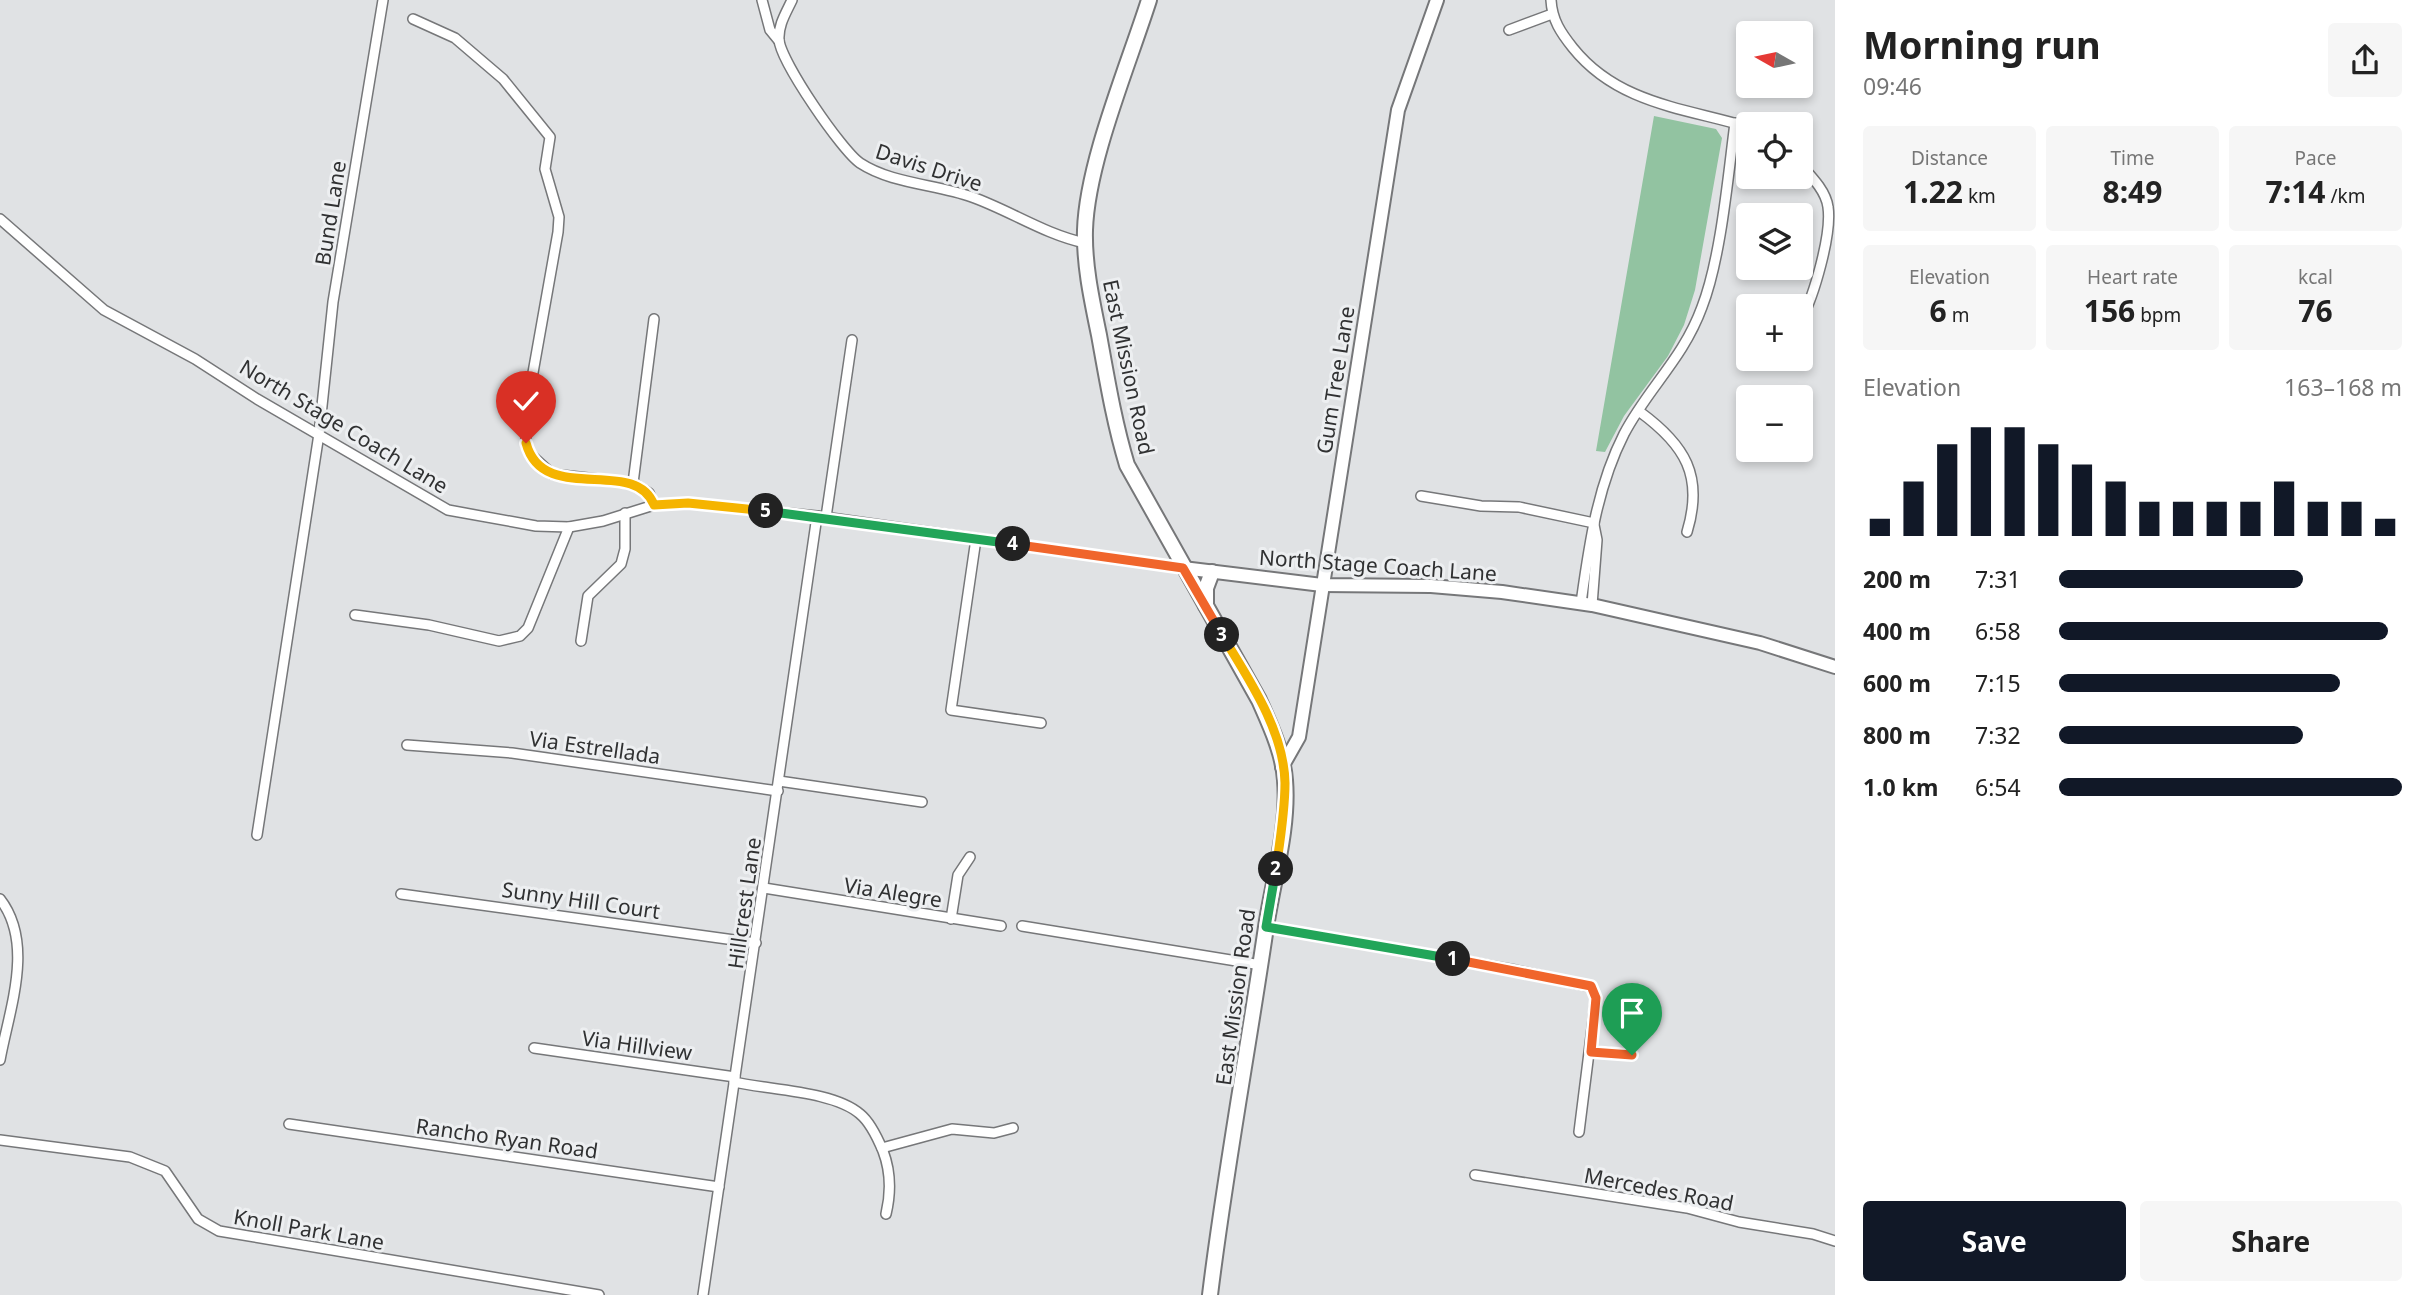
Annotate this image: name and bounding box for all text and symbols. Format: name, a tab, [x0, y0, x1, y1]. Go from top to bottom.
text: Morning run	[1863, 18, 2101, 70]
north arrow	[1736, 21, 1813, 98]
map controls	[1736, 21, 1813, 462]
button: share	[2328, 23, 2402, 97]
text: 09:46	[1863, 70, 1922, 102]
button: locate	[1736, 112, 1813, 189]
street label: Davis Drive	[872, 137, 986, 197]
text: Distance	[1911, 145, 1988, 171]
text: Time	[2111, 145, 2154, 171]
text: Pace	[2295, 145, 2337, 171]
street label: Bund Lane	[308, 159, 352, 267]
text: 1.22	[1903, 171, 1963, 212]
text: 8:49	[2103, 171, 2162, 212]
text: 7:14	[2266, 171, 2326, 212]
text: km	[1963, 183, 1996, 209]
text: /km	[2326, 183, 2365, 209]
button: layers	[1736, 203, 1813, 280]
text: Elevation	[1909, 264, 1990, 290]
text: Heart rate	[2087, 264, 2178, 290]
text: kcal	[2298, 264, 2333, 290]
street label: East Mission Road	[1097, 277, 1161, 457]
text: 6	[1930, 290, 1947, 331]
text: 156	[2084, 290, 2135, 331]
text: 76	[2298, 290, 2333, 331]
button: +	[1736, 294, 1813, 371]
text: m	[1947, 302, 1969, 328]
text: bpm	[2135, 302, 2181, 328]
street label: Gum Tree Lane	[1310, 304, 1360, 456]
street label: North Stage Coach Lane	[235, 353, 453, 499]
pin	[496, 371, 556, 443]
text: Elevation	[1863, 371, 1961, 403]
text: 163–168 m	[2284, 371, 2402, 403]
icon: check	[507, 382, 545, 420]
button: −	[1736, 385, 1813, 462]
pin: 5	[748, 494, 784, 528]
text: 5	[760, 497, 771, 523]
pin: 4	[996, 526, 1030, 562]
text: 4	[1007, 530, 1018, 556]
street label: North Stage Coach Lane	[1258, 543, 1498, 587]
text: 200 m	[1863, 563, 1931, 595]
text: 7:31	[1975, 563, 2021, 595]
text: 400 m	[1863, 615, 1931, 647]
text: 6:58	[1975, 615, 2021, 647]
pin: 3	[1204, 618, 1240, 652]
text: 3	[1216, 621, 1227, 647]
text: 600 m	[1863, 667, 1931, 699]
text: 7:15	[1975, 667, 2021, 699]
text: 800 m	[1863, 719, 1931, 751]
text: 7:32	[1975, 719, 2021, 751]
street label: Via Estrellada	[528, 724, 662, 770]
text: 1.0 km	[1863, 771, 1938, 803]
text: 6:54	[1975, 771, 2021, 803]
street label: Hillcrest Lane	[721, 835, 767, 971]
pin: 2	[1258, 852, 1294, 886]
text: 2	[1270, 855, 1281, 881]
street label: Via Alegre	[842, 870, 944, 914]
street label: Sunny Hill Court	[500, 875, 662, 925]
street label: East Mission Road	[1209, 907, 1261, 1087]
pin: 1	[1436, 942, 1470, 976]
text: 1	[1447, 945, 1458, 971]
pin	[1602, 983, 1662, 1055]
icon: arrive	[1613, 994, 1651, 1032]
street label: Via Hillview	[580, 1023, 694, 1067]
street label: Rancho Ryan Road	[414, 1111, 600, 1165]
street label: Mercedes Road	[1582, 1161, 1736, 1217]
button: Save	[1863, 1201, 2126, 1281]
button: Share	[2140, 1201, 2402, 1281]
street label: Knoll Park Lane	[232, 1202, 386, 1256]

